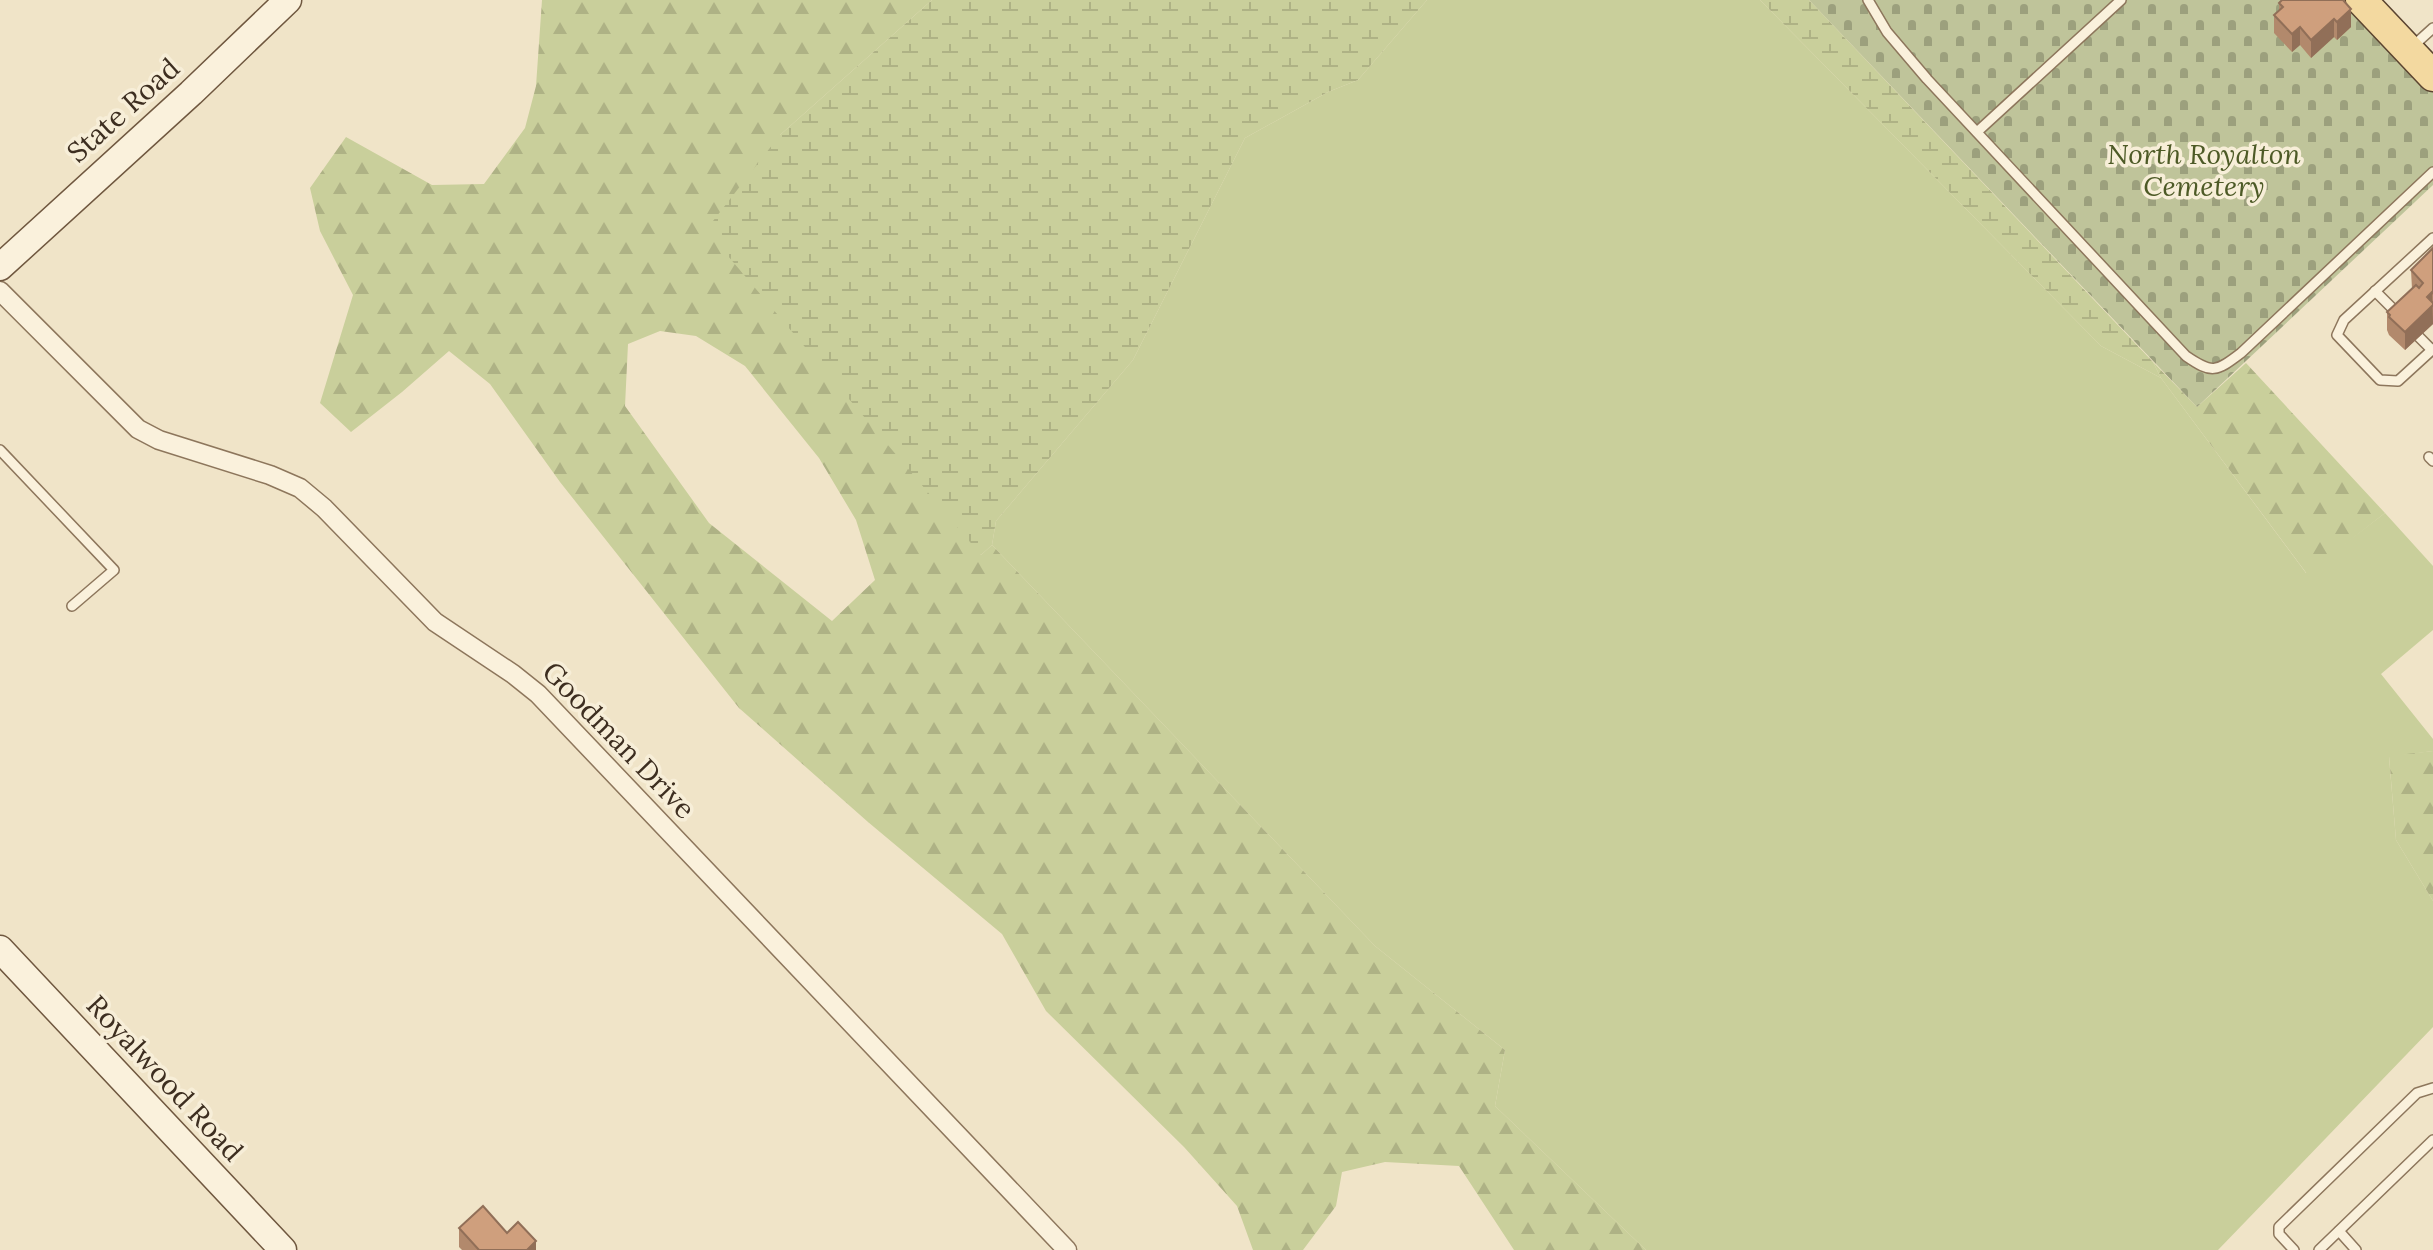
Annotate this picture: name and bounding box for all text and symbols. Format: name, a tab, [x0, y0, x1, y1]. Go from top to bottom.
street label: State Road	[59, 50, 187, 170]
park label: North Royalton Cemetery	[2107, 136, 2301, 204]
street label: Goodman Drive	[535, 654, 703, 826]
street label: Royalwood Road	[79, 987, 251, 1169]

